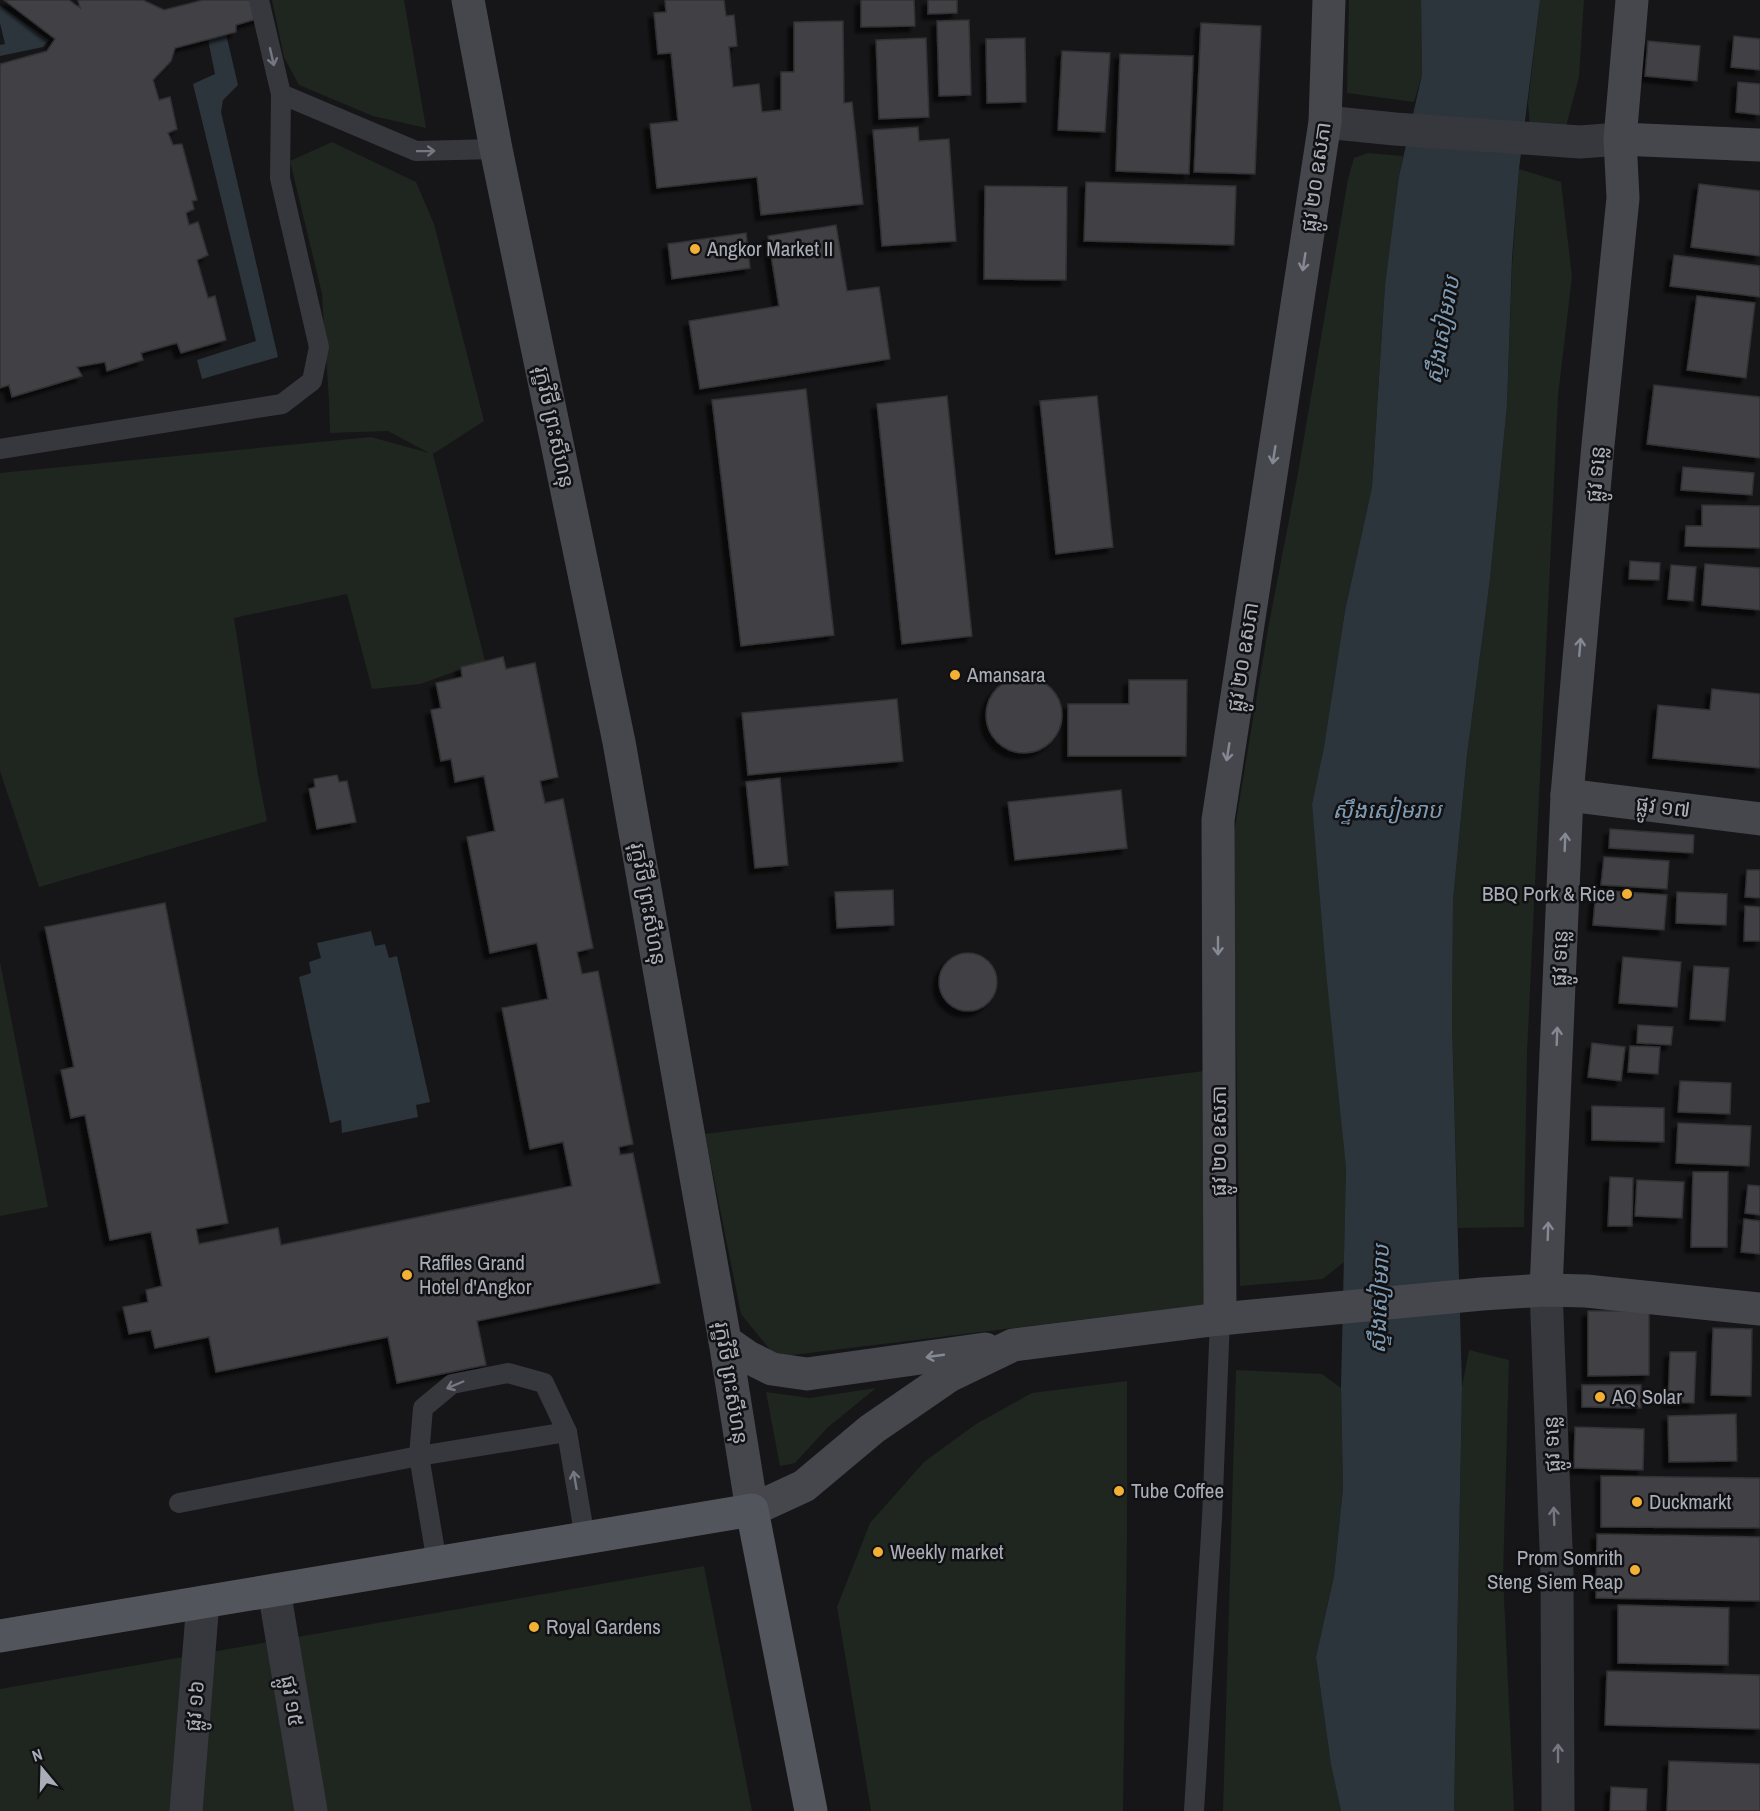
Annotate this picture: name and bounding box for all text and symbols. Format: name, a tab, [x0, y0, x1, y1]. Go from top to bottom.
one-way arrow	[267, 47, 279, 66]
street label: ផ្លូវ ២០ ឧសភា	[1293, 120, 1343, 235]
one-way arrow	[416, 145, 436, 156]
place label: Angkor Market II	[706, 234, 833, 263]
marker: Angkor Market II	[688, 242, 702, 256]
one-way arrow	[1298, 252, 1309, 272]
water label: ស្ទឹងសៀមរាប	[1418, 272, 1467, 386]
street label: រុក្ខវិថី ព្រះសីហនុ	[527, 363, 582, 491]
street label: ផ្លូវ ទន្លេ	[1579, 444, 1618, 504]
one-way arrow	[1268, 445, 1279, 464]
street label: ផ្លូវ ២០ ឧសភា	[1219, 600, 1271, 715]
one-way arrow	[1575, 638, 1586, 658]
place label: Amansara	[966, 660, 1046, 689]
marker: Amansara	[948, 668, 962, 682]
one-way arrow	[1223, 741, 1234, 761]
street label: ផ្លូវ ១៧	[1634, 789, 1692, 829]
water label: ស្ទឹងសៀមរាប	[1333, 795, 1443, 825]
one-way arrow	[1559, 832, 1570, 852]
street label: រុក្ខវិថី ព្រះសីហនុ	[623, 840, 674, 968]
place label: BBQ Pork & Rice	[1482, 879, 1615, 908]
marker: BBQ Pork & Rice	[1620, 887, 1634, 901]
street label: ផ្លូវ ទន្លេ	[1544, 929, 1580, 987]
one-way arrow	[1212, 935, 1224, 955]
one-way arrow	[1551, 1027, 1562, 1047]
street label: ផ្លូវ ២០ ឧសភា	[1204, 1085, 1238, 1197]
one-way arrow	[1543, 1222, 1554, 1242]
water label: ស្ទឹងសៀមរាប	[1362, 1242, 1396, 1354]
place label: Raffles Grand Hotel d'Angkor	[419, 1248, 532, 1301]
marker: Raffles Grand Hotel d'Angkor	[400, 1268, 414, 1282]
street label: រុក្ខវិថី ព្រះសីហនុ	[707, 1319, 756, 1447]
one-way arrow	[925, 1350, 945, 1361]
one-way arrow	[446, 1381, 465, 1392]
place label: AQ Solar	[1611, 1382, 1682, 1411]
marker: AQ Solar	[1593, 1390, 1607, 1404]
street label: ផ្លូវ ទន្លេ	[1536, 1415, 1572, 1473]
one-way arrow	[569, 1471, 580, 1491]
place label: Tube Coffee	[1131, 1476, 1224, 1505]
marker: Tube Coffee	[1112, 1484, 1126, 1498]
place label: Duckmarkt	[1649, 1487, 1731, 1516]
marker: Duckmarkt	[1630, 1495, 1644, 1509]
one-way arrow	[1549, 1506, 1560, 1526]
place label: Weekly market	[890, 1537, 1004, 1566]
place label: Prom Somrith Steng Siem Reap	[1487, 1543, 1623, 1596]
marker: Weekly market	[871, 1545, 885, 1559]
marker: Prom Somrith Steng Siem Reap	[1628, 1563, 1642, 1577]
place label: Royal Gardens	[546, 1612, 661, 1641]
marker: Royal Gardens	[527, 1620, 541, 1634]
street label: ផ្លូវ ១៥	[269, 1673, 311, 1730]
street label: ផ្លូវ ១៦	[178, 1679, 216, 1733]
north arrow	[12, 1739, 72, 1799]
text: N	[29, 1743, 45, 1767]
one-way arrow	[1552, 1743, 1564, 1763]

